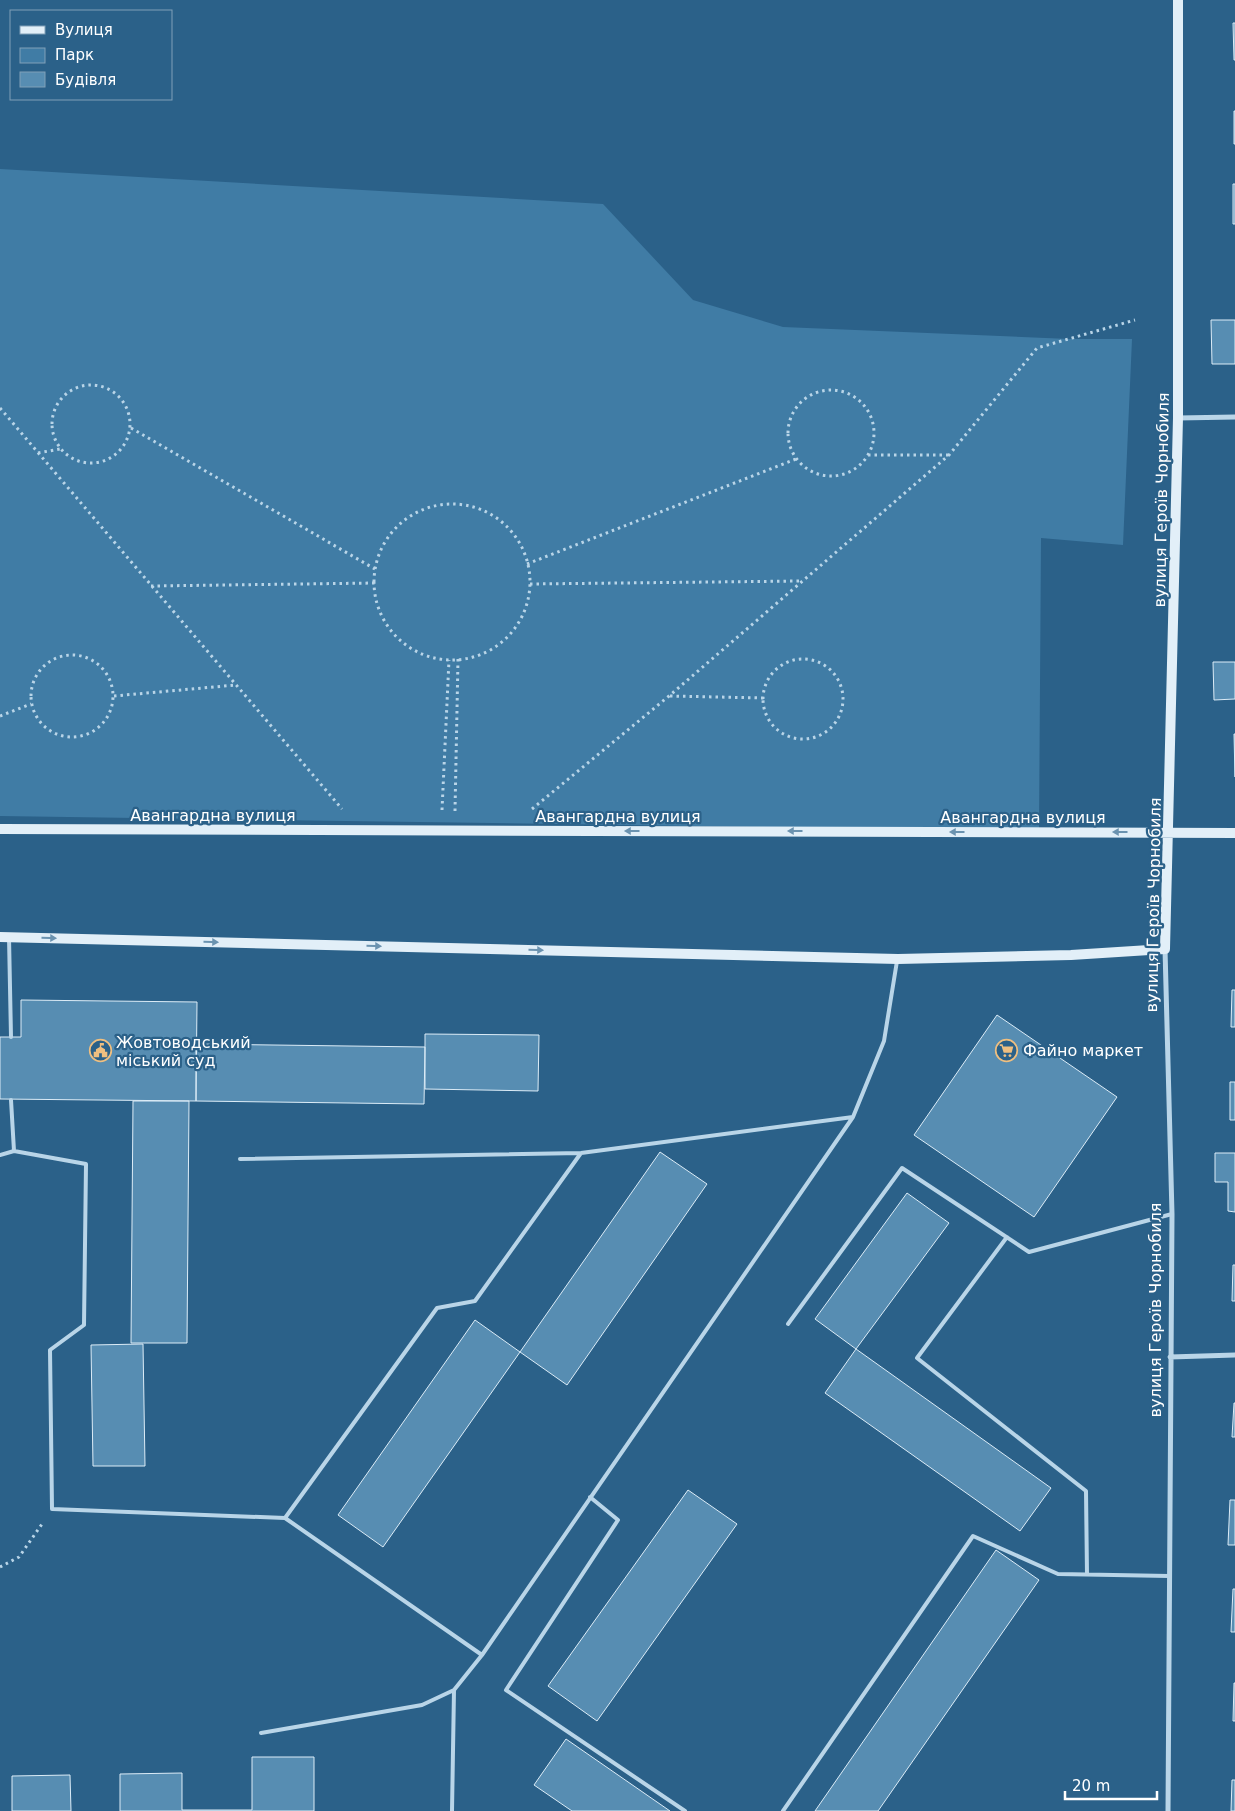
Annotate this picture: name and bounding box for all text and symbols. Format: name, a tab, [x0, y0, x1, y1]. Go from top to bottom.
legend	[10, 10, 172, 100]
text: Вулиця	[55, 21, 113, 39]
text: Парк	[55, 46, 94, 64]
text: Будівля	[55, 71, 116, 89]
street label: вулиця Героїв Чорнобиля	[1150, 392, 1173, 608]
street label: вулиця Героїв Чорнобиля	[1142, 797, 1165, 1013]
street label: Авангардна вулиця	[130, 806, 296, 825]
street label: Авангардна вулиця	[535, 807, 701, 826]
street label: Авангардна вулиця	[940, 808, 1106, 827]
one-way arrow	[624, 827, 640, 835]
one-way arrow	[786, 827, 802, 835]
one-way arrow	[949, 828, 965, 836]
one-way arrow	[1111, 828, 1127, 836]
one-way arrow	[41, 934, 57, 942]
one-way arrow	[203, 938, 219, 946]
one-way arrow	[366, 942, 382, 950]
one-way arrow	[528, 946, 544, 954]
place label: Жовтоводський міський суд	[116, 1033, 251, 1070]
supermarket icon: Файно маркет	[995, 1038, 1019, 1062]
public building icon: Жовтоводський міський суд	[88, 1039, 112, 1063]
place label: Файно маркет	[1023, 1041, 1143, 1060]
street label: вулиця Героїв Чорнобиля	[1146, 1203, 1165, 1417]
scale bar	[1065, 1768, 1158, 1800]
text: 20 m	[1072, 1777, 1110, 1795]

